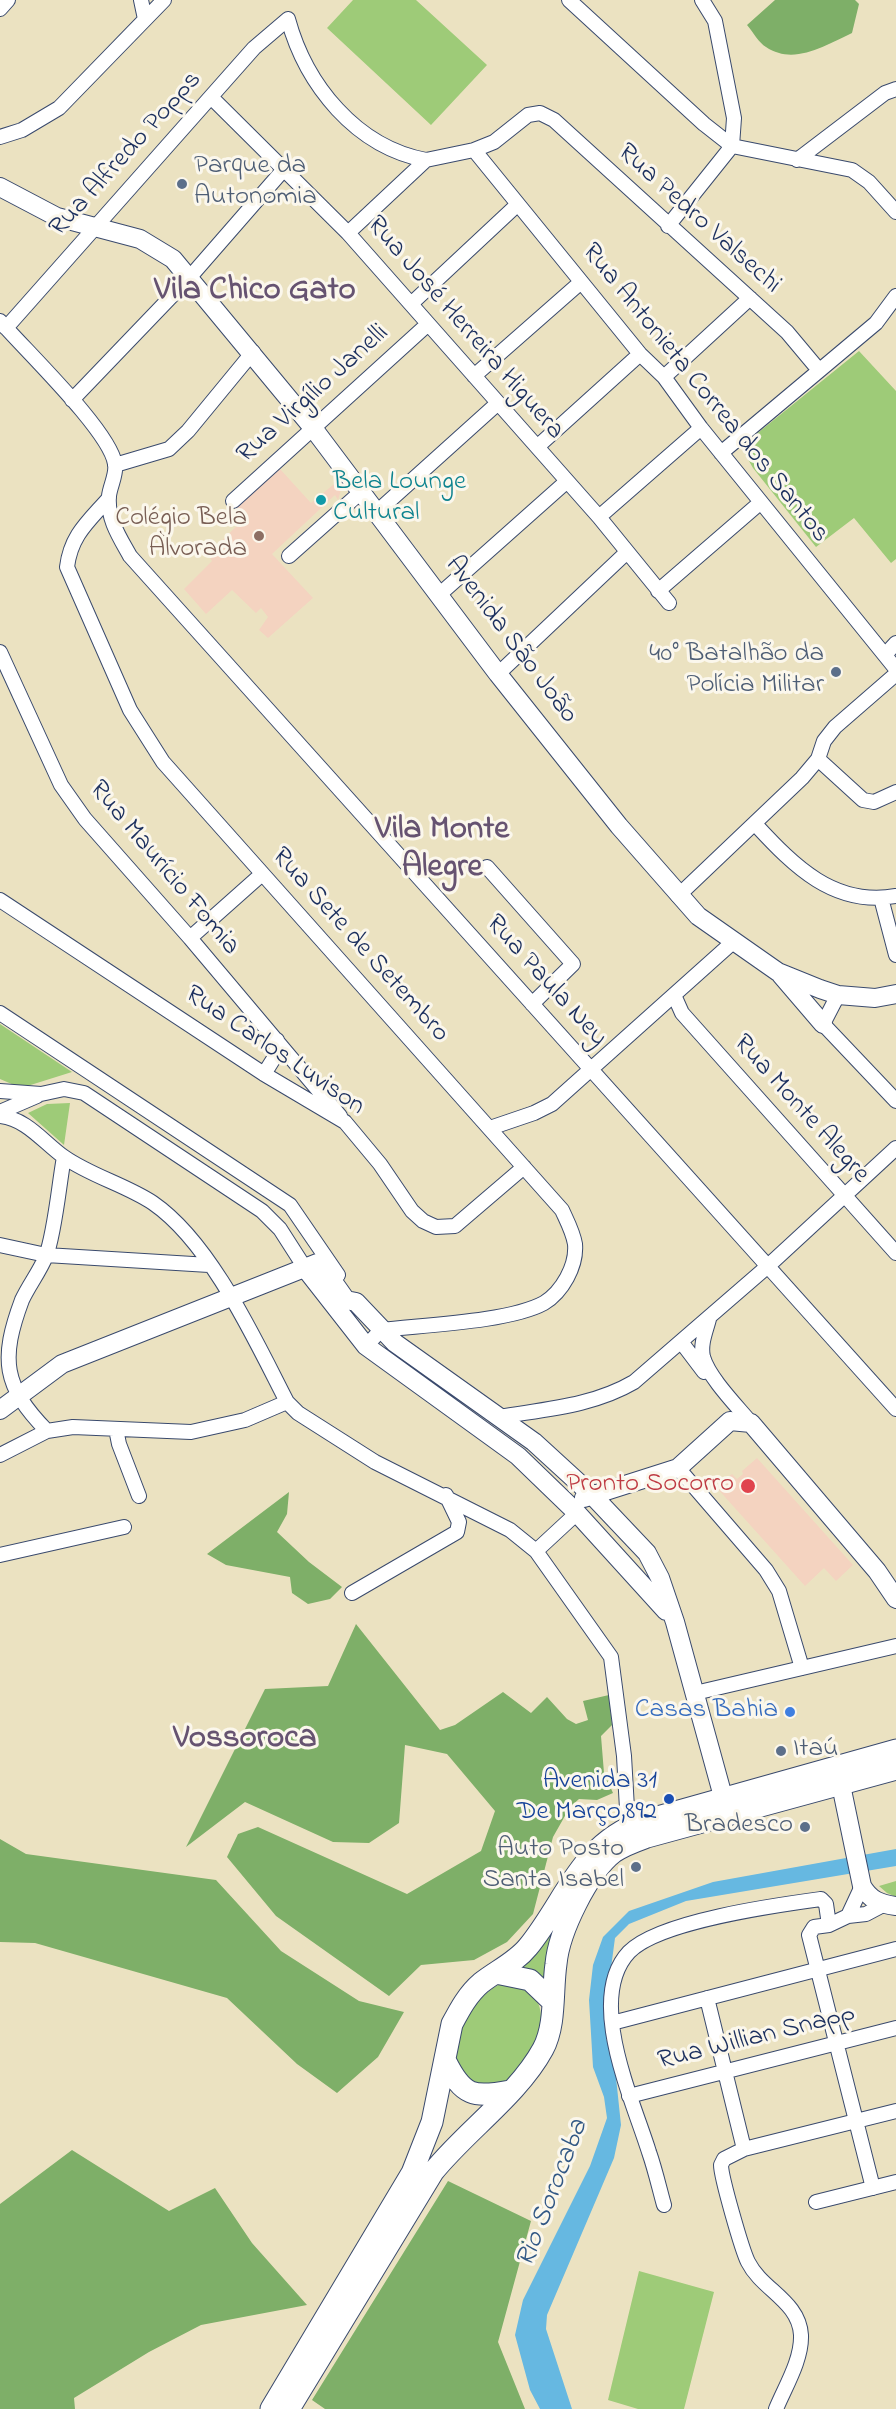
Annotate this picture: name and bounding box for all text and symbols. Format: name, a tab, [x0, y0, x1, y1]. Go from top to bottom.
street label: Rua Alfredo Popps	[44, 65, 210, 245]
street label: Rua Pedro Valsechi	[609, 138, 787, 302]
place label: Parque da Autonomia	[194, 152, 317, 215]
marker: Parque da Autonomia	[175, 177, 189, 191]
street label: Rua José Herreira Higuera	[358, 211, 570, 447]
street label: Rua Antonieta Correa dos Santos	[573, 238, 835, 550]
district label: Vila Chico Gato	[154, 273, 356, 313]
street label: Rua Virgílio Janelli	[231, 318, 397, 472]
place label: Bela Lounge Cultural	[333, 468, 466, 531]
marker: Bela Lounge Cultural	[314, 493, 328, 507]
place label: Colégio Bela Alvorada	[115, 504, 247, 567]
marker: Colégio Bela Alvorada	[252, 529, 266, 543]
street label: Avenida São João	[436, 551, 584, 731]
place label: 40° Batalhão da Polícia Militar	[649, 640, 824, 703]
marker: 40° Batalhão da Polícia Militar	[829, 665, 843, 679]
street label: Rua Maurício Fomia	[80, 775, 246, 963]
district label: Vila Monte Alegre	[375, 812, 509, 890]
street label: Rua Sete de Setembro	[263, 842, 455, 1050]
street label: Rua Paula Ney	[477, 909, 613, 1055]
street label: Rua Carlos Luvison	[178, 980, 370, 1124]
street label: Rua Monte Alegre	[725, 1029, 875, 1191]
place label: Pronto Socorro	[566, 1470, 734, 1502]
marker: Pronto Socorro	[739, 1477, 757, 1495]
place label: Casas Bahia	[635, 1696, 778, 1728]
marker: Casas Bahia	[783, 1705, 797, 1719]
district label: Vossoroca	[173, 1721, 317, 1761]
place label: Itaú	[793, 1735, 838, 1767]
marker: Itaú	[774, 1744, 788, 1758]
place label: Avenida 31 De Março,892	[517, 1767, 657, 1830]
marker: Avenida 31 De Março,892	[662, 1792, 676, 1806]
place label: Bradesco	[685, 1811, 793, 1843]
marker: Bradesco	[798, 1820, 812, 1834]
place label: Auto Posto Santa Isabel	[483, 1835, 624, 1898]
marker: Auto Posto Santa Isabel	[629, 1860, 643, 1874]
street label: Rua Willian Snapp	[655, 1999, 859, 2079]
water label: Rio Sorocaba	[510, 2115, 598, 2273]

